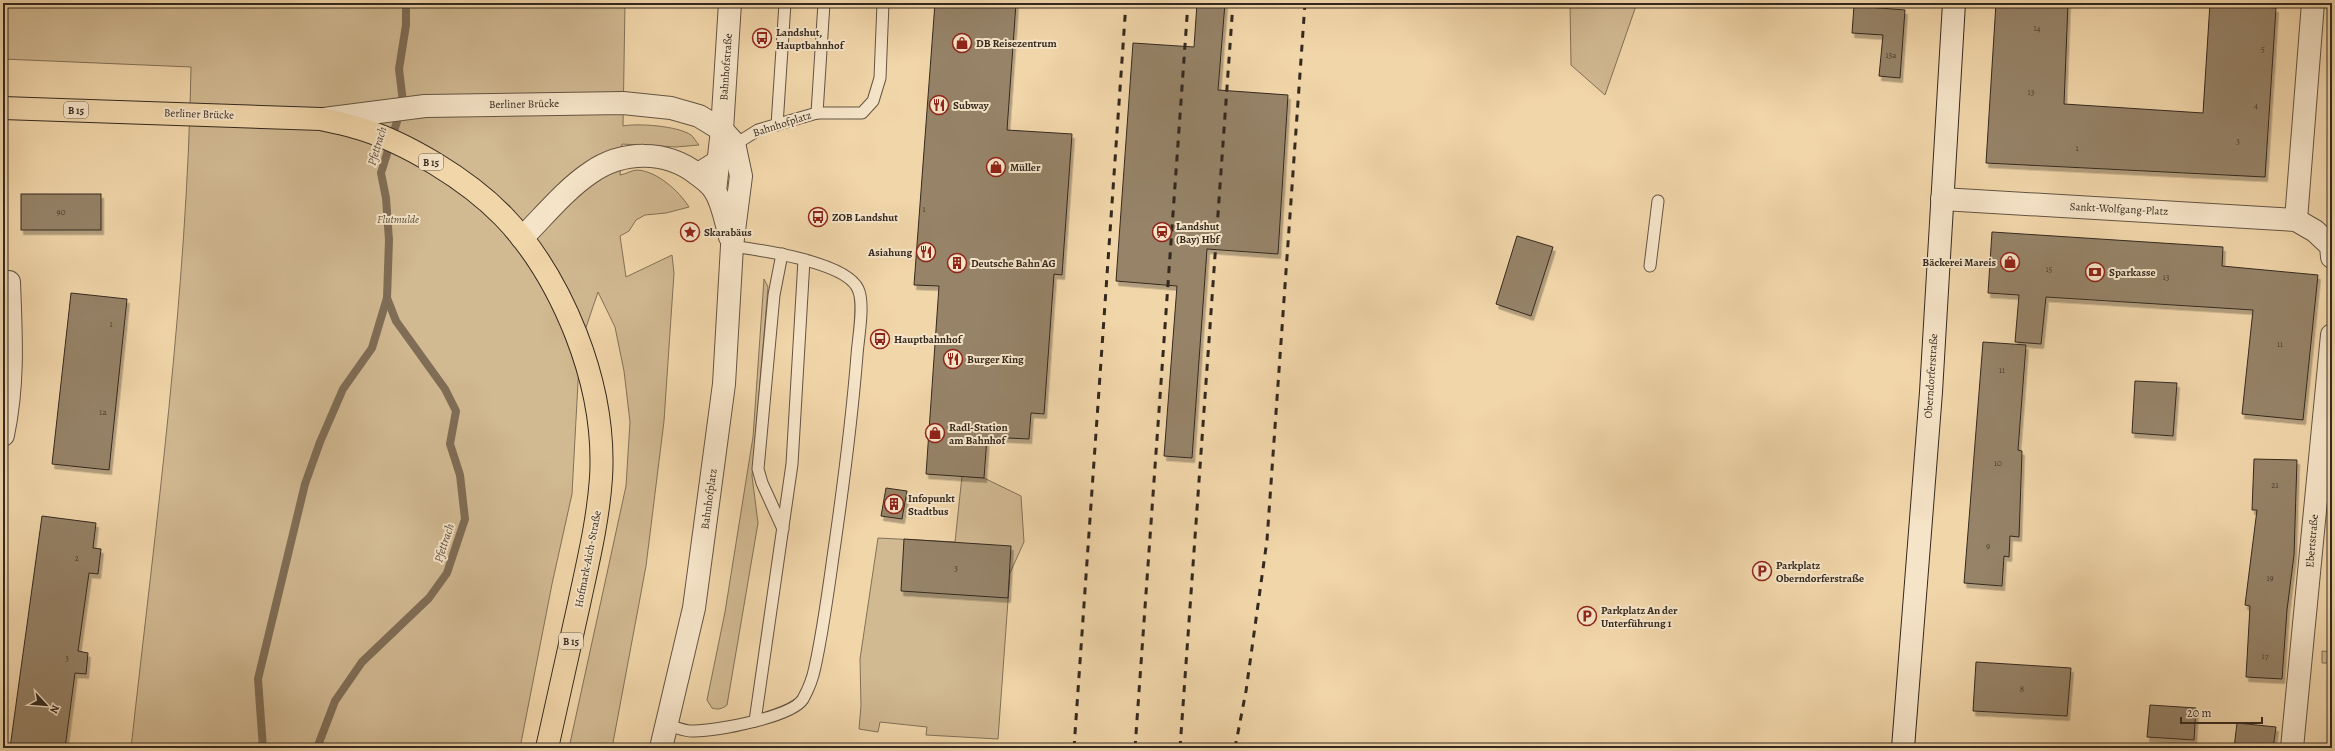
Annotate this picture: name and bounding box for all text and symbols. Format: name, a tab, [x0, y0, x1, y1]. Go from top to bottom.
house number: 14	[2033, 22, 2041, 34]
place label: Landshut, Hauptbahnhof	[776, 25, 846, 53]
bus stop icon: Landshut, Hauptbahnhof	[751, 27, 773, 49]
shop icon: DB Reisezentrum	[951, 32, 973, 54]
street label: Bahnhofstraße	[716, 33, 736, 101]
place label: DB Reisezentrum	[976, 36, 1057, 51]
house number: 5	[2261, 43, 2265, 55]
house number: 13a	[1885, 49, 1897, 61]
house number: 13	[2028, 86, 2035, 98]
restaurant icon: Subway	[928, 94, 950, 116]
street label: Berliner Brücke	[489, 96, 559, 112]
place label: Subway	[953, 98, 990, 113]
house number: 4	[2254, 99, 2258, 111]
road number: B 15	[64, 102, 88, 118]
street label: Berliner Brücke	[164, 105, 234, 123]
street label: Bahnhofplatz	[751, 107, 813, 141]
water label: Pfettrach	[364, 124, 391, 167]
house number: 3	[2236, 135, 2240, 147]
house number: 1	[2075, 142, 2079, 154]
road number: B 15	[419, 154, 443, 170]
shop icon: Müller	[985, 156, 1007, 178]
place label: Müller	[1010, 160, 1041, 175]
street label: Sankt-Wolfgang-Platz	[2069, 199, 2169, 219]
house number: 1	[922, 203, 926, 215]
house number: 90	[57, 206, 66, 218]
bus stop icon: ZOB Landshut	[807, 206, 829, 228]
place label: ZOB Landshut	[832, 210, 898, 225]
park label: Flutmulde	[377, 212, 419, 227]
place label: Landshut (Bay) Hbf	[1176, 219, 1222, 247]
place icon: Skarabäus	[679, 221, 701, 243]
station icon: Landshut (Bay) Hbf	[1151, 221, 1173, 243]
place label: Skarabäus	[704, 225, 752, 240]
restaurant icon: Asiahung	[915, 241, 937, 263]
place label: Asiahung	[867, 245, 912, 260]
shop icon: Bäckerei Mareis	[1999, 251, 2021, 273]
building icon: Deutsche Bahn AG	[946, 252, 968, 274]
place label: Bäckerei Mareis	[1922, 255, 1996, 270]
place label: Deutsche Bahn AG	[971, 256, 1056, 271]
bank icon: Sparkasse	[2084, 261, 2106, 283]
house number: 15	[2046, 263, 2053, 275]
place label: Sparkasse	[2109, 265, 2155, 280]
house number: 13	[2163, 271, 2170, 283]
house number: 1	[109, 318, 113, 330]
bus stop icon: Hauptbahnhof	[869, 328, 891, 350]
place label: Hauptbahnhof	[894, 332, 964, 347]
street label: Oberndorferstraße	[1921, 333, 1941, 419]
house number: 11	[2277, 338, 2283, 350]
restaurant icon: Burger King	[942, 348, 964, 370]
place label: Burger King	[967, 352, 1024, 367]
house number: 11	[1999, 364, 2005, 376]
house number: 1a	[99, 406, 107, 418]
place label: Radl-Station am Bahnhof	[949, 420, 1008, 448]
shop icon: Radl-Station am Bahnhof	[924, 422, 946, 444]
house number: 10	[1994, 457, 2002, 469]
street label: Bahnhofplatz	[697, 468, 721, 530]
house number: 21	[2271, 479, 2279, 491]
place label: Infopunkt Stadtbus	[908, 491, 955, 519]
building icon: Infopunkt Stadtbus	[883, 493, 905, 515]
street label: Hofmark-Aich-Straße	[571, 509, 605, 609]
street label: Ebertstraße	[2302, 514, 2322, 568]
water label: Pfettrach	[430, 521, 458, 564]
house number: 9	[1986, 540, 1990, 552]
house number: 2	[75, 552, 80, 564]
place label: Parkplatz Oberndorferstraße	[1776, 558, 1864, 586]
parking icon: Parkplatz Oberndorferstraße	[1751, 560, 1773, 582]
house number: 3	[954, 562, 958, 574]
house number: 19	[2266, 572, 2274, 584]
place label: Parkplatz An der Unterführung 1	[1601, 603, 1678, 631]
parking icon: Parkplatz An der Unterführung 1	[1576, 605, 1598, 627]
road number: B 15	[559, 633, 583, 649]
house number: 17	[2262, 650, 2269, 662]
house number: 3	[65, 652, 69, 664]
house number: 8	[2020, 683, 2024, 695]
north arrow	[26, 685, 66, 725]
scale bar	[2181, 699, 2262, 725]
text: N	[46, 702, 63, 716]
text: 20 m	[2187, 705, 2211, 721]

